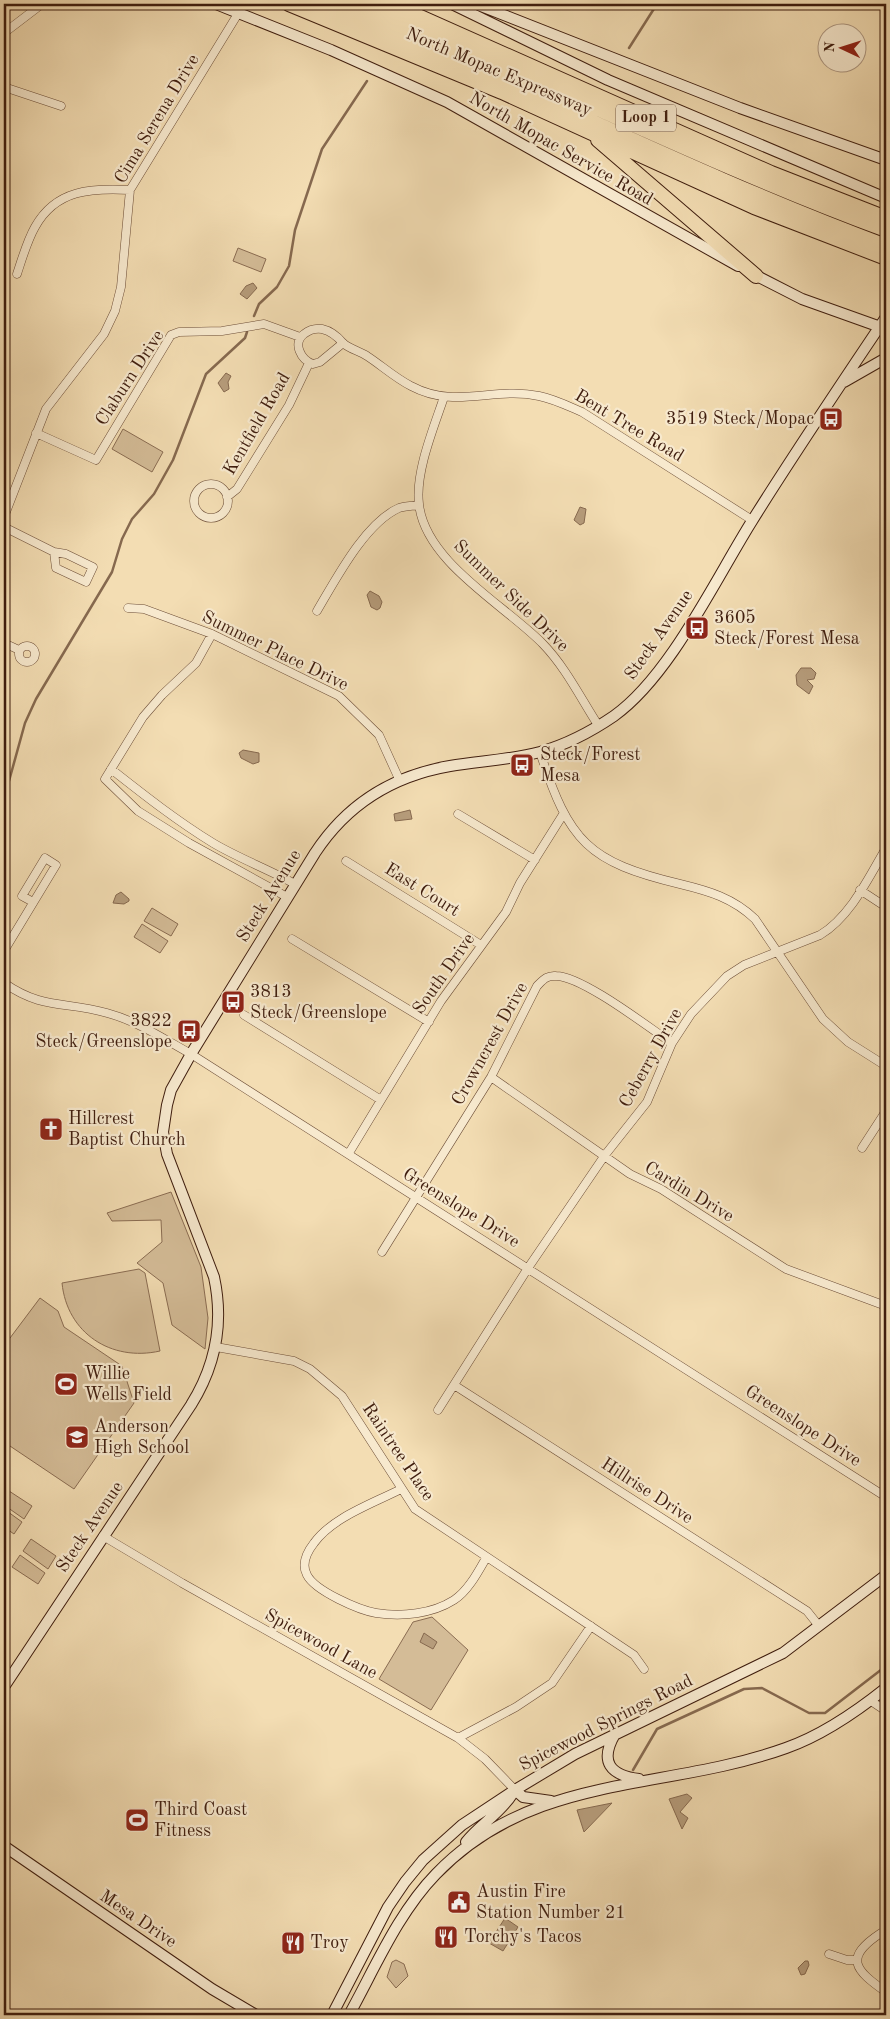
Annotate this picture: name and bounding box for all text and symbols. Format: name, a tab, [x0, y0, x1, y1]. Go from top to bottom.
north arrow	[818, 22, 868, 72]
street label: North Mopac Expressway	[403, 25, 595, 120]
text: N	[823, 41, 837, 53]
street label: Cima Serena Drive	[111, 51, 203, 187]
street label: North Mopac Service Road	[466, 89, 656, 209]
road number: Loop 1	[616, 105, 676, 132]
street label: Claburn Drive	[92, 327, 168, 429]
street label: Kentfield Road	[220, 370, 294, 478]
street label: Bent Tree Road	[571, 386, 687, 466]
bus stop icon: 3519 Steck/Mopac	[818, 406, 844, 432]
place label: 3519 Steck/Mopac	[666, 410, 814, 428]
street label: Summer Side Drive	[450, 537, 572, 655]
street label: Steck Avenue	[621, 587, 697, 683]
street label: Summer Place Drive	[199, 608, 351, 694]
place label: 3605 Steck/Forest Mesa	[714, 609, 860, 648]
bus stop icon: 3605 Steck/Forest Mesa	[684, 615, 710, 641]
place label: Steck/Forest Mesa	[540, 746, 641, 785]
bus stop icon: Steck/Forest Mesa	[509, 752, 535, 778]
street label: Steck Avenue	[234, 847, 304, 945]
street label: East Court	[381, 860, 463, 920]
street label: South Drive	[410, 930, 478, 1018]
street label: Crowncrest Drive	[449, 979, 531, 1109]
place label: 3813 Steck/Greenslope	[250, 983, 387, 1022]
bus stop icon: 3813 Steck/Greenslope	[220, 989, 246, 1015]
street label: Ceberry Drive	[616, 1005, 686, 1111]
place label: 3822 Steck/Greenslope	[35, 1012, 172, 1051]
bus stop icon: 3822 Steck/Greenslope	[176, 1018, 202, 1044]
place label: Hillcrest Baptist Church	[68, 1110, 186, 1149]
church icon: Hillcrest Baptist Church	[38, 1116, 64, 1142]
street label: Cardin Drive	[641, 1158, 737, 1226]
street label: Greenslope Drive	[399, 1165, 523, 1251]
place label: Willie Wells Field	[84, 1365, 172, 1404]
sports icon: Willie Wells Field	[53, 1371, 79, 1397]
street label: Greenslope Drive	[742, 1382, 864, 1470]
street label: Raintree Place	[359, 1400, 437, 1504]
place label: Anderson High School	[94, 1418, 189, 1457]
school or university icon: Anderson High School	[64, 1424, 90, 1450]
street label: Hillrise Drive	[598, 1455, 696, 1527]
street label: Steck Avenue	[53, 1478, 127, 1576]
street label: Spicewood Lane	[262, 1606, 380, 1682]
street label: Spicewood Springs Road	[516, 1671, 696, 1775]
place label: Third Coast Fitness	[154, 1801, 247, 1840]
sports icon: Third Coast Fitness	[124, 1807, 150, 1833]
place label: Austin Fire Station Number 21	[476, 1883, 626, 1922]
street label: Mesa Drive	[96, 1887, 180, 1951]
public building icon: Austin Fire Station Number 21	[446, 1889, 472, 1915]
restaurant icon: Torchy's Tacos	[433, 1924, 459, 1950]
place label: Torchy's Tacos	[464, 1928, 582, 1946]
restaurant icon: Troy	[280, 1930, 306, 1956]
place label: Troy	[310, 1934, 349, 1952]

